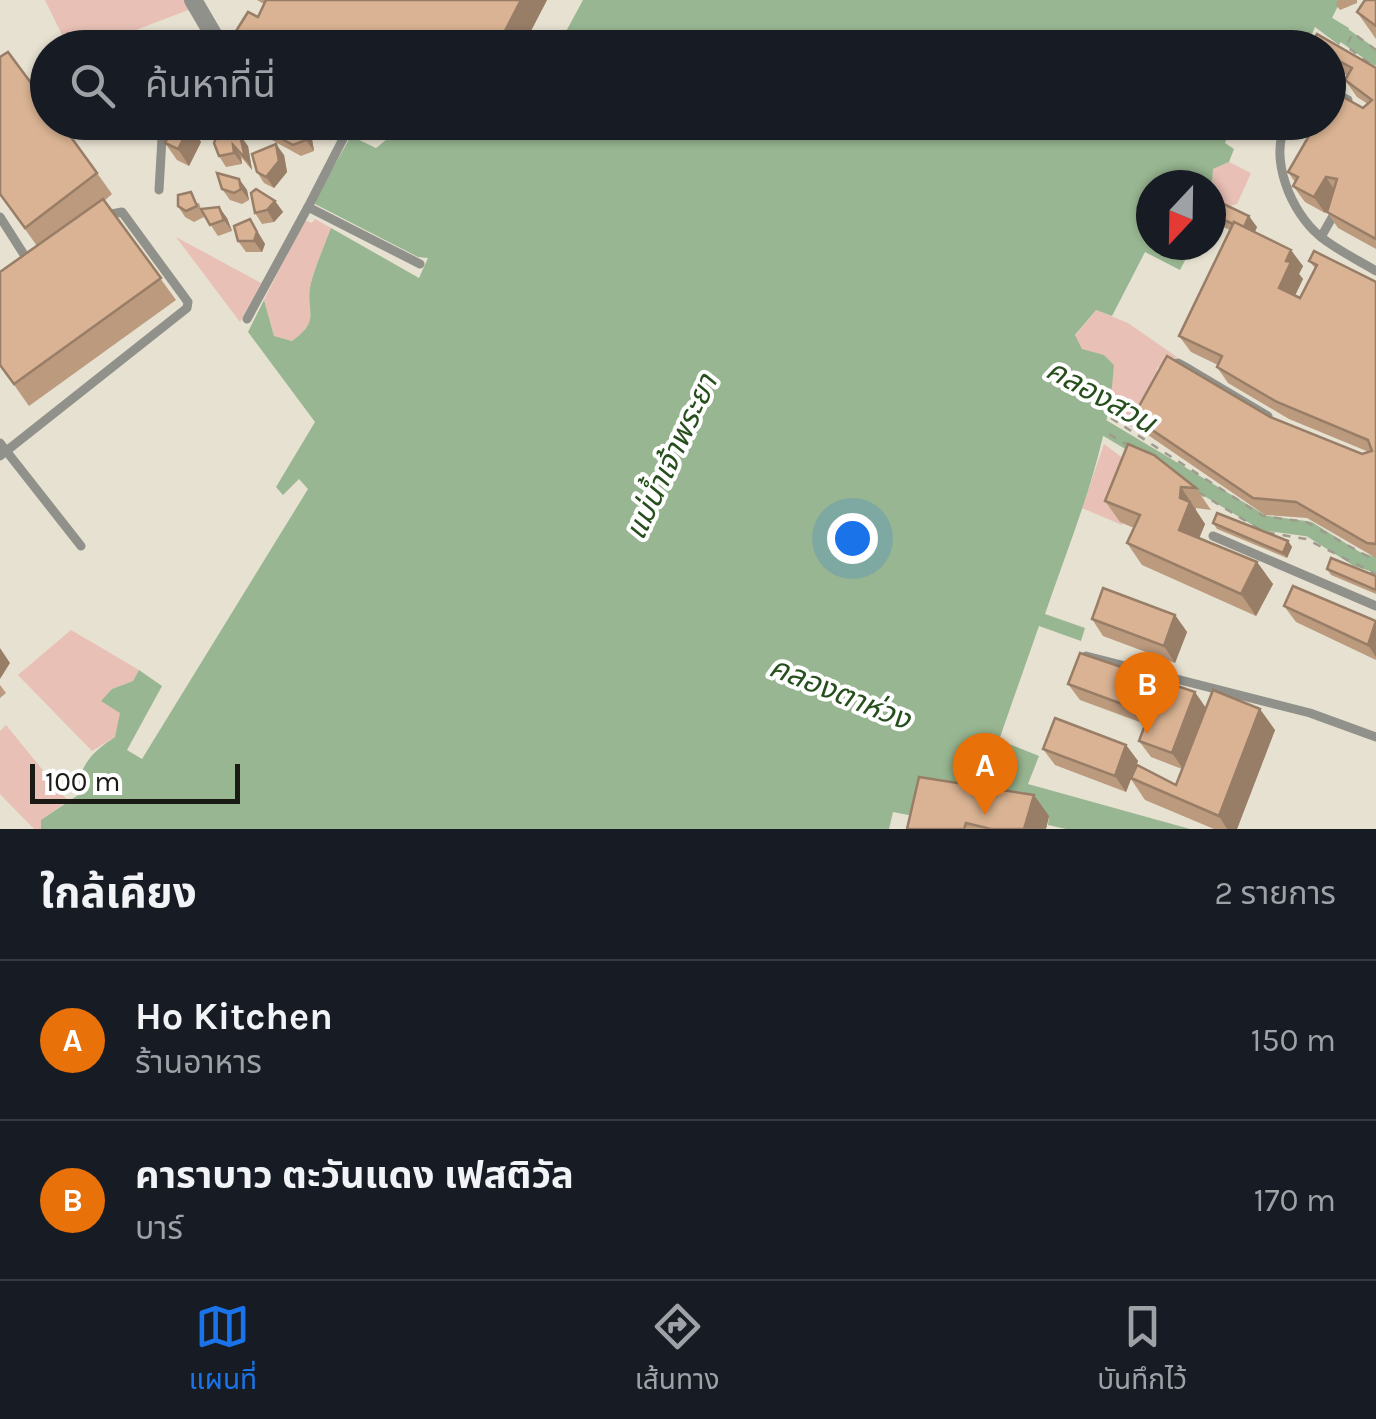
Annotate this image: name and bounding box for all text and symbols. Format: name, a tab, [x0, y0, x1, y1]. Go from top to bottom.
search box	[30, 30, 1346, 140]
icon: search	[65, 58, 120, 113]
text: ค้นหาที่นี่	[145, 62, 276, 107]
north arrow	[1136, 170, 1226, 260]
water label: คลองสวน	[1040, 351, 1163, 441]
water label: แม่น้ำเจ้าพระยา	[614, 366, 726, 545]
your location	[827, 513, 878, 564]
water label: คลองตาห่วง	[764, 648, 917, 738]
pin: B	[1114, 652, 1180, 734]
pin: A	[952, 732, 1018, 815]
scale bar	[30, 759, 240, 804]
text: 100 m	[45, 765, 120, 798]
text: ใกล้เคียง	[40, 868, 197, 918]
text: 2 รายการ	[1214, 875, 1336, 912]
text: Ho Kitchen	[135, 994, 333, 1039]
text: A	[62, 1022, 83, 1059]
text: 150 m	[1251, 1022, 1336, 1059]
text: ร้านอาหาร	[135, 1044, 262, 1081]
text: คาราบาว ตะวันแดง เฟสติวัล	[135, 1153, 574, 1198]
text: B	[62, 1182, 83, 1219]
text: 170 m	[1254, 1182, 1336, 1219]
text: บาร์	[135, 1210, 183, 1247]
tab: แผนที่	[189, 1299, 257, 1402]
tab: เส้นทาง	[635, 1299, 719, 1402]
tab: บันทึกไว้	[1097, 1299, 1187, 1402]

